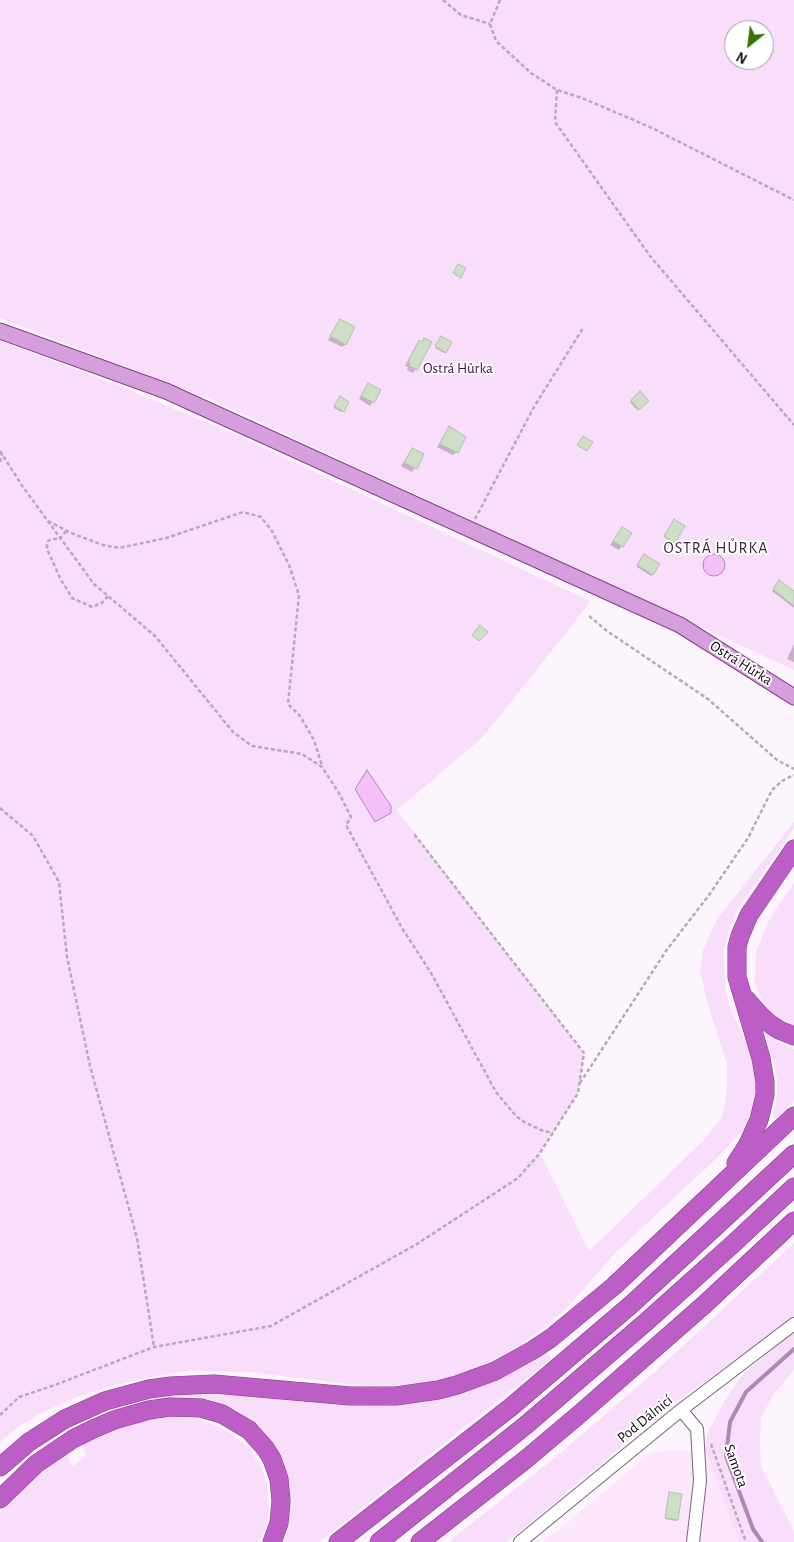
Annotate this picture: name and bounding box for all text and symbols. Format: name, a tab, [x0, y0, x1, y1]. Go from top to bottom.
north arrow	[724, 20, 774, 70]
text: N	[735, 49, 750, 66]
park label: Ostrá Hůrka	[423, 359, 493, 377]
district label: OSTRÁ HŮRKA	[662, 538, 770, 558]
street label: Ostrá Hůrka	[707, 637, 775, 689]
street label: Pod Dálnicí	[614, 1391, 676, 1447]
street label: Samota	[720, 1442, 752, 1490]

